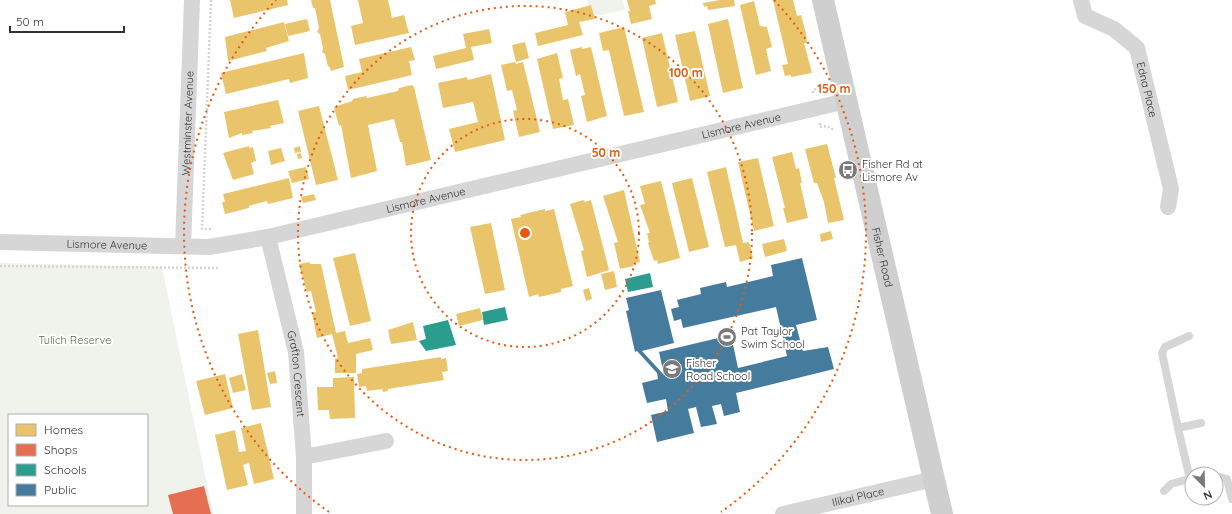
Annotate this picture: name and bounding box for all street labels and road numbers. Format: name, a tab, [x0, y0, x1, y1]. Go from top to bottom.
street label: Edna Place	[1134, 61, 1160, 119]
street label: Westminster Avenue	[179, 71, 196, 175]
street label: Lismore Avenue	[700, 110, 782, 142]
street label: Lismore Avenue	[385, 184, 467, 216]
street label: Fisher Road	[869, 226, 896, 288]
street label: Lismore Avenue	[66, 237, 148, 253]
street label: Grafton Crescent	[284, 329, 308, 418]
street label: Ilikai Place	[831, 484, 886, 509]

